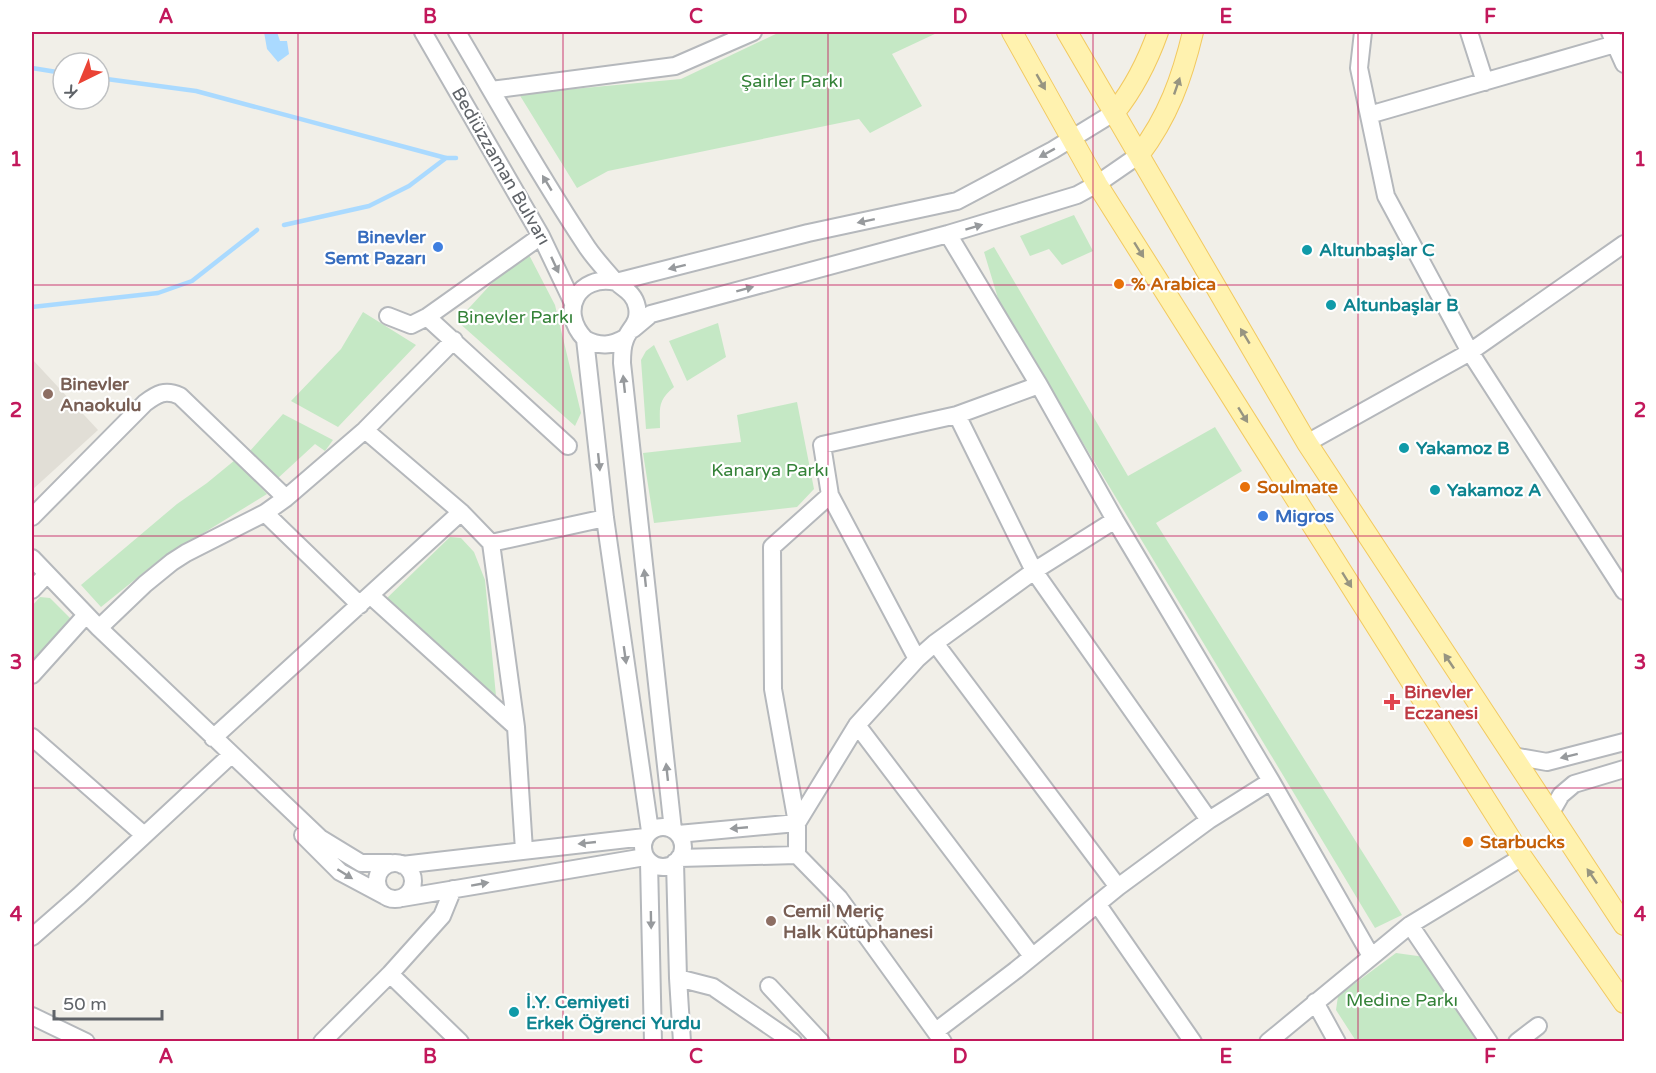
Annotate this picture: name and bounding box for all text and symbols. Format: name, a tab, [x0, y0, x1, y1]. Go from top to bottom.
text: A	[159, 5, 174, 29]
text: B	[423, 5, 437, 29]
text: C	[689, 5, 703, 29]
text: D	[952, 5, 968, 29]
text: E	[1220, 5, 1233, 29]
text: F	[1484, 5, 1496, 29]
north arrow	[51, 51, 111, 111]
park label: Şairler Parkı	[741, 70, 843, 92]
one-way arrow	[1035, 74, 1046, 90]
one-way arrow	[1172, 77, 1182, 95]
text: K	[61, 80, 82, 102]
street label: Bediüzzaman Bulvarı	[447, 83, 555, 249]
text: 1	[10, 148, 22, 172]
one-way arrow	[1038, 148, 1055, 158]
text: 1	[1634, 148, 1646, 172]
one-way arrow	[541, 175, 552, 191]
one-way arrow	[856, 217, 875, 226]
one-way arrow	[965, 222, 983, 231]
place label: Binevler Semt Pazarı	[325, 226, 427, 269]
place label: Altunbaşlar C	[1319, 239, 1435, 261]
marker: Binevler Semt Pazarı	[431, 240, 445, 254]
one-way arrow	[1134, 242, 1145, 259]
marker: Altunbaşlar C	[1300, 243, 1314, 257]
one-way arrow	[551, 257, 560, 274]
one-way arrow	[667, 263, 685, 272]
place label: % Arabica	[1131, 273, 1216, 295]
marker: % Arabica	[1112, 277, 1126, 291]
one-way arrow	[736, 283, 754, 293]
place label: Altunbaşlar B	[1343, 294, 1458, 316]
marker: Altunbaşlar B	[1324, 298, 1338, 312]
park label: Binevler Parkı	[457, 306, 573, 328]
one-way arrow	[1240, 328, 1251, 344]
place label: Binevler Anaokulu	[60, 373, 142, 416]
one-way arrow	[619, 375, 629, 394]
marker: Binevler Anaokulu	[41, 387, 55, 401]
text: 2	[10, 399, 22, 423]
text: 2	[1634, 399, 1646, 423]
one-way arrow	[1238, 407, 1249, 423]
place label: Yakamoz B	[1416, 437, 1510, 459]
marker: Yakamoz B	[1397, 441, 1411, 455]
one-way arrow	[594, 452, 604, 471]
park label: Kanarya Parkı	[711, 459, 829, 481]
place label: Soulmate	[1257, 476, 1338, 498]
place label: Yakamoz A	[1447, 479, 1541, 501]
marker: Soulmate	[1238, 480, 1252, 494]
marker: Yakamoz A	[1428, 483, 1442, 497]
place label: Migros	[1275, 505, 1335, 527]
marker: Migros	[1256, 509, 1270, 523]
one-way arrow	[640, 569, 650, 588]
one-way arrow	[1342, 572, 1353, 588]
one-way arrow	[620, 646, 629, 665]
text: 3	[10, 651, 22, 675]
text: 3	[1634, 651, 1646, 675]
one-way arrow	[1444, 653, 1455, 670]
place label: Binevler Eczanesi	[1404, 681, 1478, 724]
marker: Binevler Eczanesi	[1385, 695, 1399, 709]
one-way arrow	[1560, 752, 1578, 762]
one-way arrow	[662, 762, 672, 781]
one-way arrow	[729, 823, 748, 833]
place label: Starbucks	[1480, 831, 1565, 853]
marker: Starbucks	[1461, 835, 1475, 849]
one-way arrow	[578, 838, 597, 848]
one-way arrow	[337, 868, 353, 879]
one-way arrow	[1586, 869, 1598, 885]
one-way arrow	[471, 880, 490, 889]
place label: Cemil Meriç Halk Kütüphanesi	[783, 900, 933, 943]
text: 4	[10, 903, 23, 927]
text: 4	[1634, 903, 1647, 927]
one-way arrow	[646, 911, 655, 930]
marker: Cemil Meriç Halk Kütüphanesi	[764, 914, 778, 928]
scale bar	[54, 983, 162, 1021]
park label: Medine Parkı	[1346, 989, 1458, 1011]
place label: İ.Y. Cemiyeti Erkek Öğrenci Yurdu	[526, 991, 701, 1034]
text: 50 m	[63, 993, 107, 1015]
marker: İ.Y. Cemiyeti Erkek Öğrenci Yurdu	[507, 1005, 521, 1019]
text: A	[159, 1045, 174, 1069]
text: B	[423, 1045, 437, 1069]
text: C	[689, 1045, 703, 1069]
text: D	[952, 1045, 968, 1069]
text: E	[1220, 1045, 1233, 1069]
text: F	[1484, 1045, 1496, 1069]

